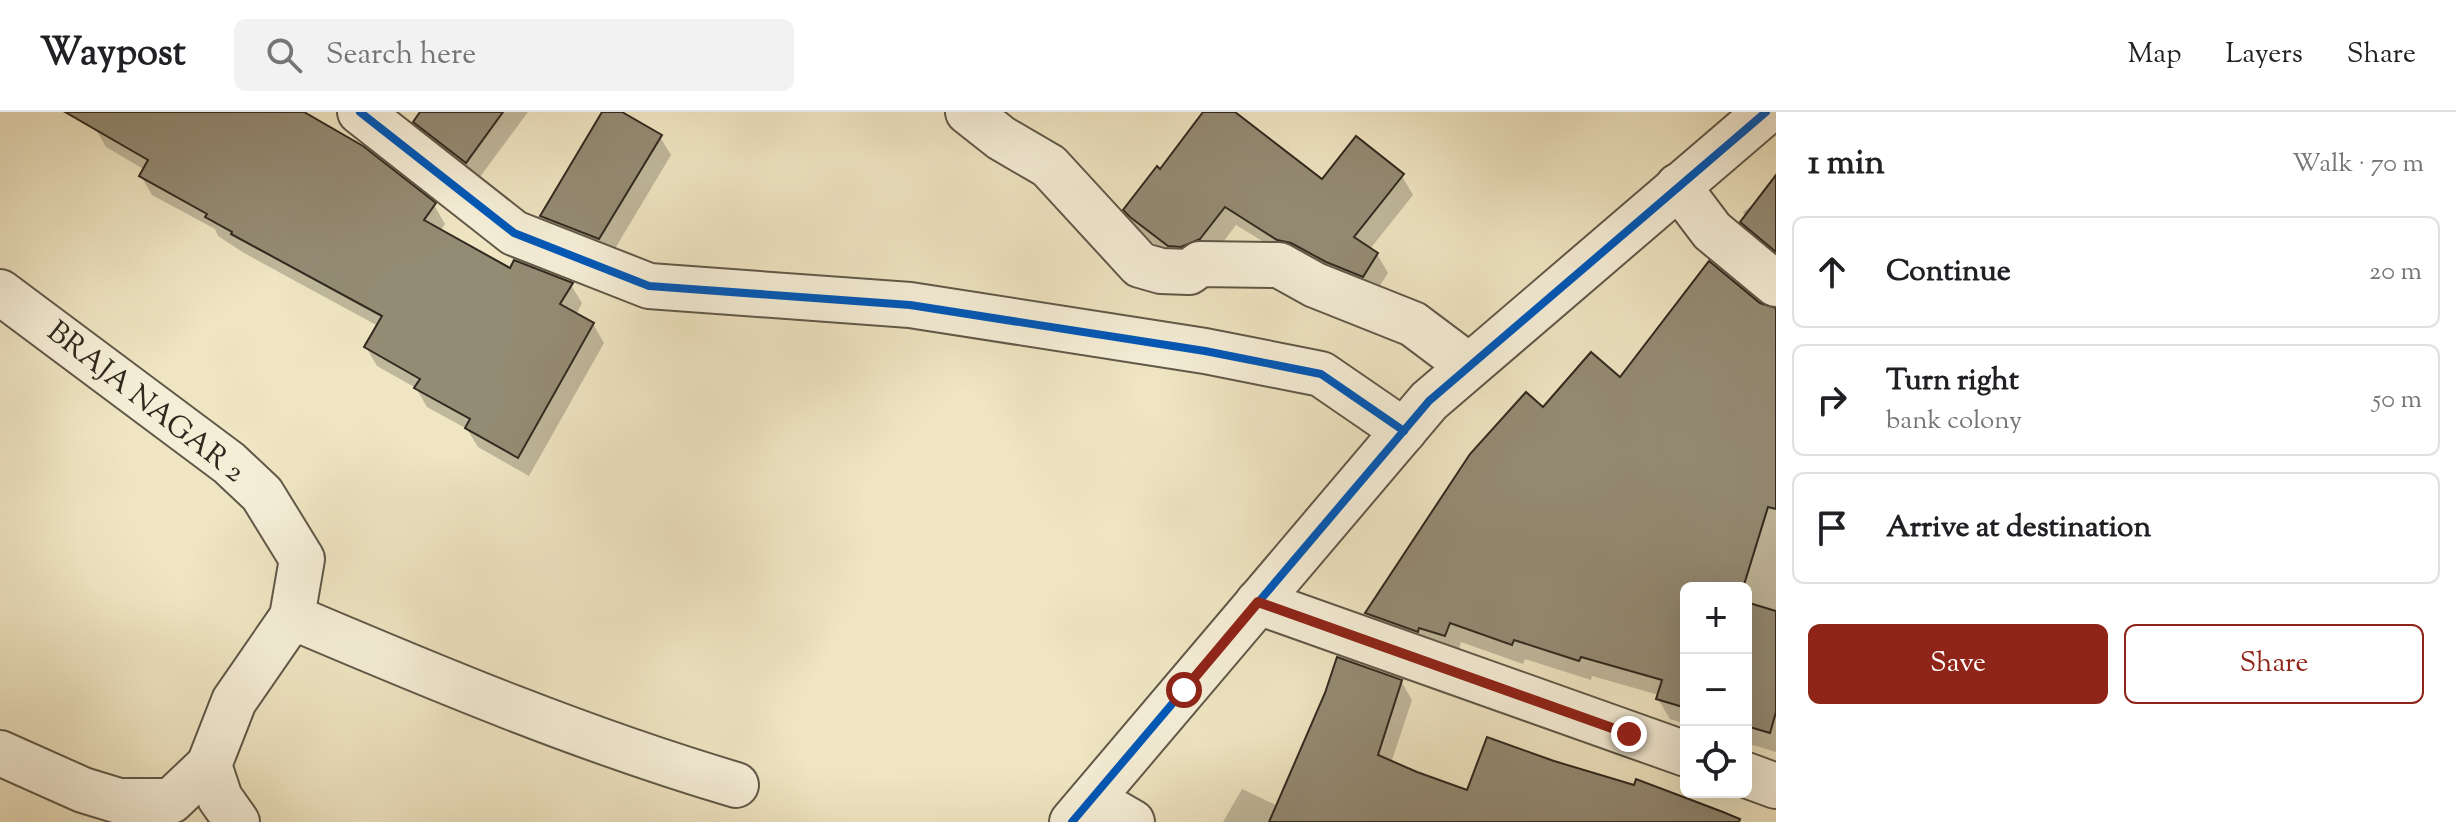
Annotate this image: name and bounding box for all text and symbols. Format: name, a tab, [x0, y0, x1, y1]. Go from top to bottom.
search box	[234, 19, 794, 91]
text: Waypost	[40, 28, 186, 82]
icon: search	[262, 33, 306, 77]
text: Search here	[326, 34, 476, 77]
text: Map	[2128, 35, 2181, 75]
text: Layers	[2225, 35, 2303, 75]
text: Share	[2347, 35, 2416, 75]
text: 1 min	[1808, 140, 1885, 189]
text: Walk · 70 m	[2292, 146, 2424, 183]
icon: ahead	[1810, 250, 1854, 294]
text: Continue	[1886, 251, 2011, 294]
text: 20 m	[2369, 254, 2422, 291]
street label: BRAJA NAGAR 2	[37, 312, 253, 494]
text: Turn right	[1886, 360, 2019, 403]
icon: right	[1810, 378, 1854, 422]
text: 50 m	[2372, 382, 2422, 419]
text: bank colony	[1886, 403, 2022, 440]
icon: arrive	[1810, 506, 1854, 550]
text: Arrive at destination	[1886, 507, 2151, 550]
map controls	[1680, 582, 1752, 798]
button: +	[1680, 582, 1752, 654]
button: Save	[1808, 624, 2108, 704]
button: Share	[2124, 624, 2424, 704]
button: −	[1680, 654, 1752, 726]
route start	[1166, 672, 1202, 708]
route end	[1611, 716, 1647, 752]
button: locate	[1680, 726, 1752, 798]

